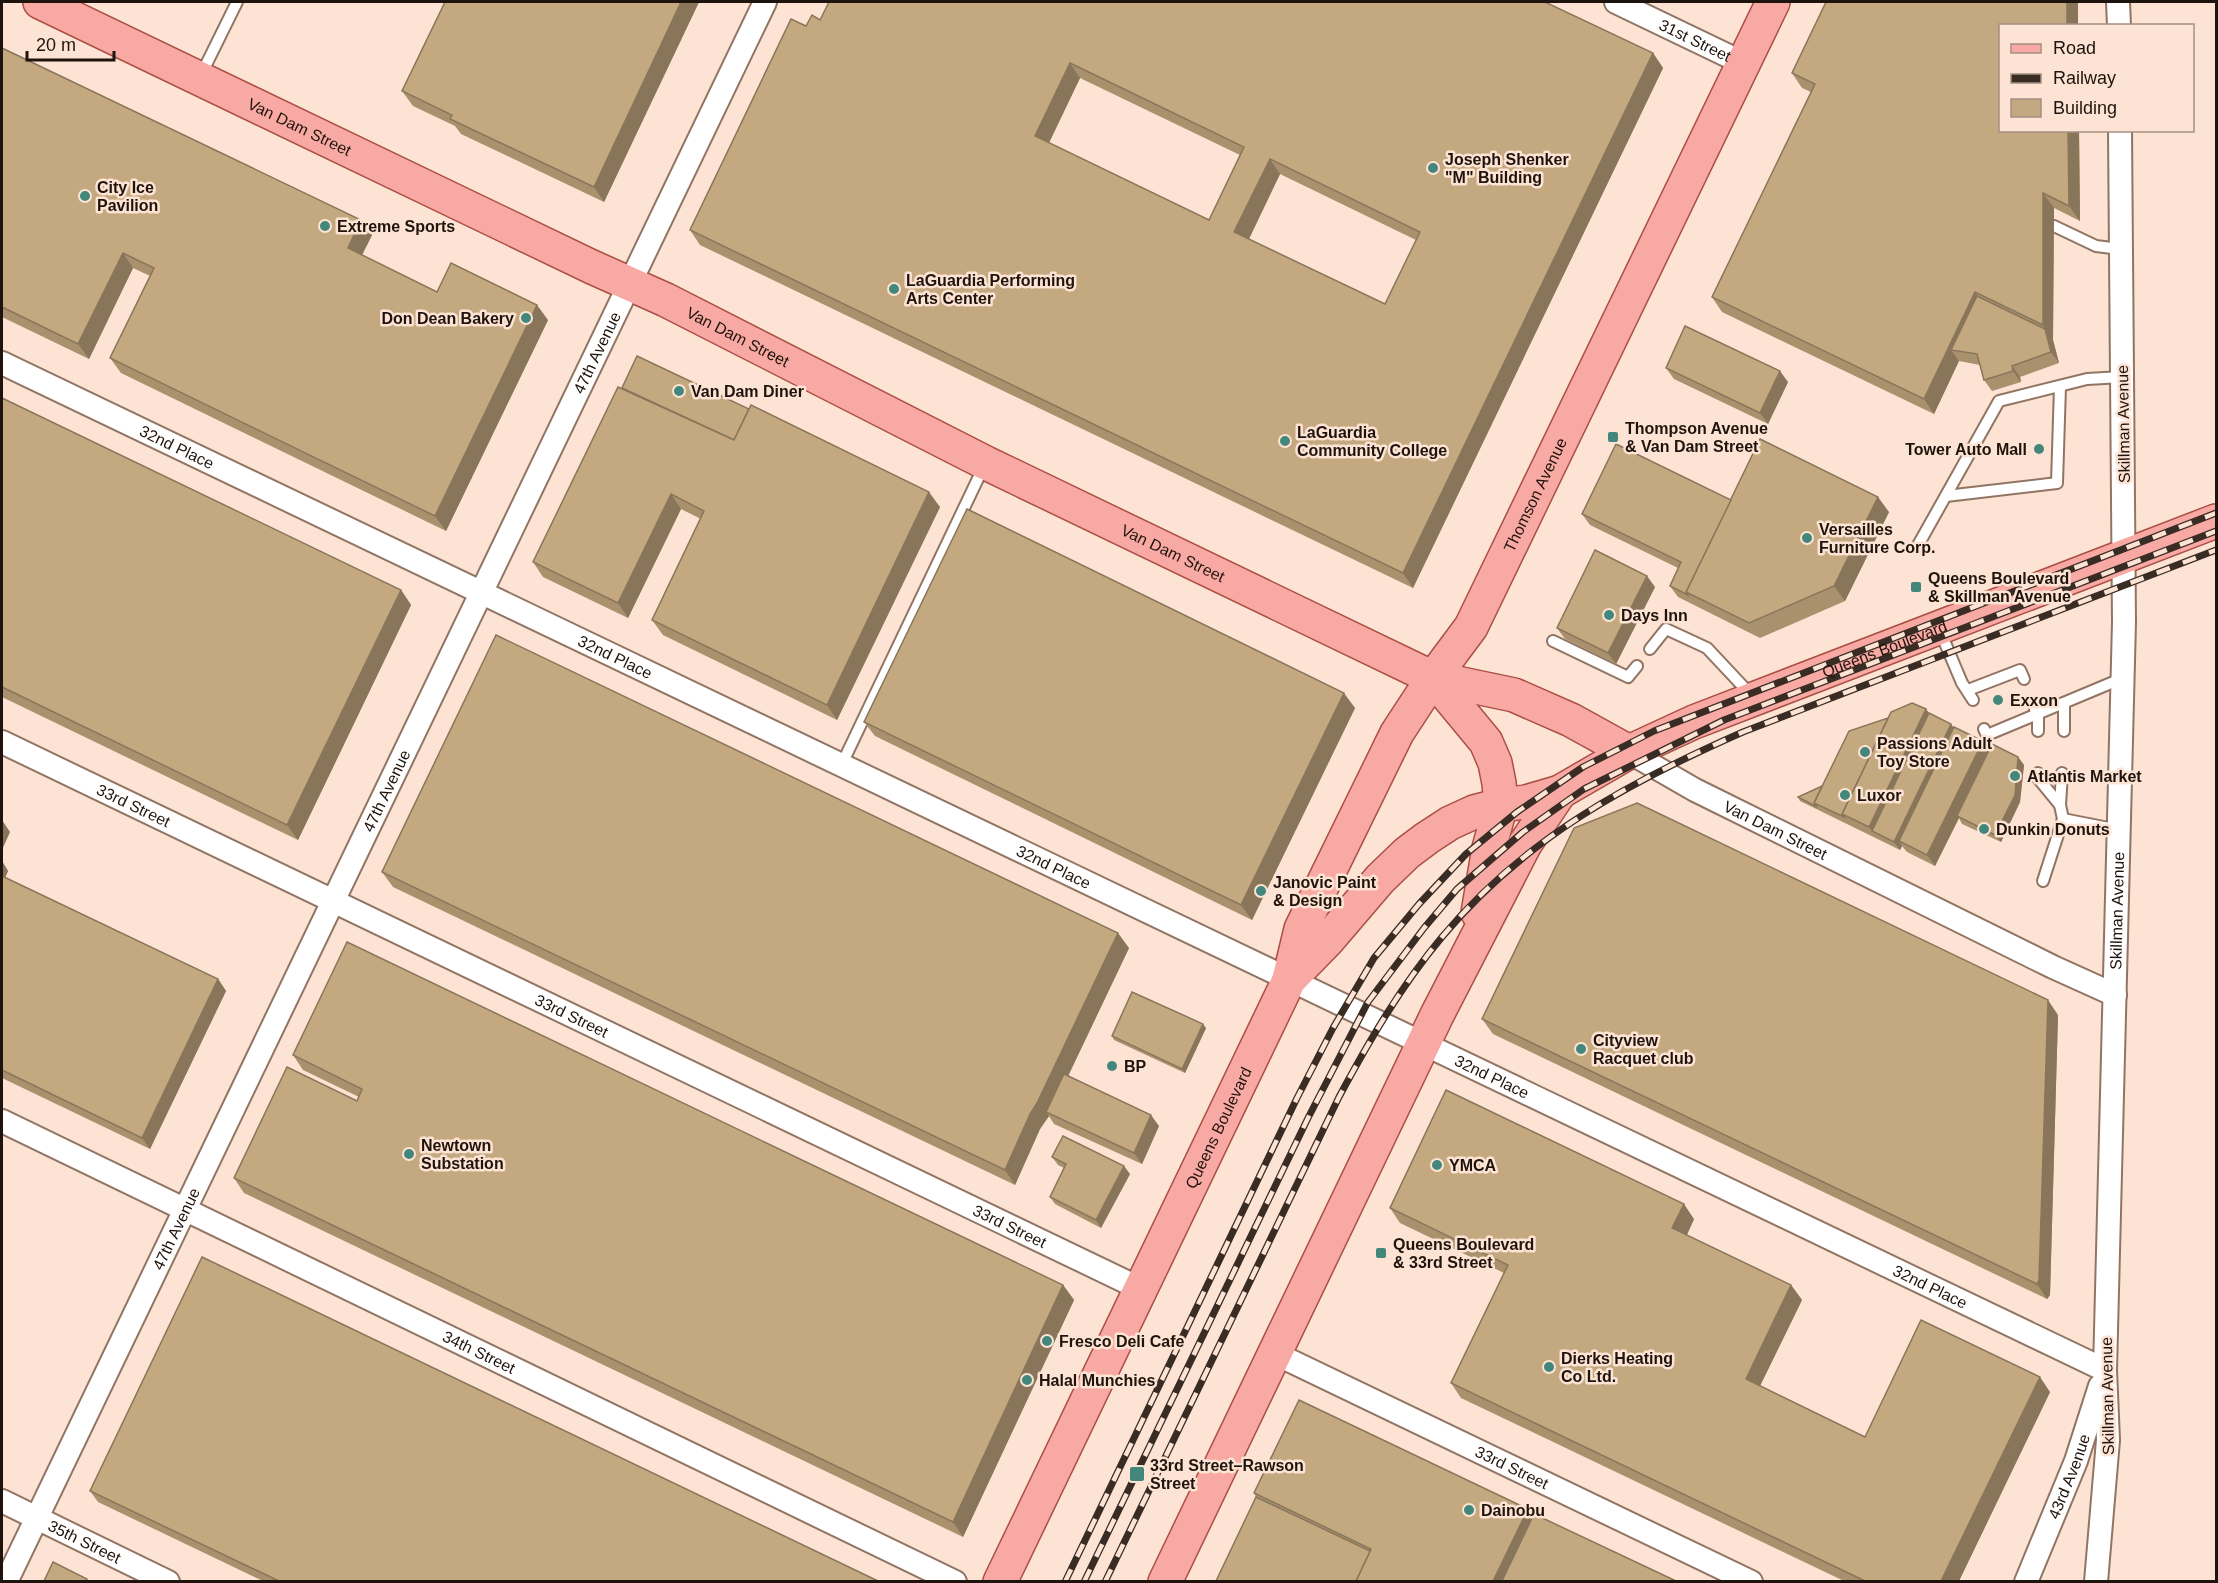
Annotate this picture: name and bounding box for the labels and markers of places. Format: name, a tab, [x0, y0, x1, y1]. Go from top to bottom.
place label: Joseph Shenker "M" Building	[1445, 151, 1569, 186]
marker: Joseph Shenker "M" Building	[1426, 161, 1440, 175]
place label: City Ice Pavilion	[97, 179, 158, 214]
marker: City Ice Pavilion	[78, 189, 92, 203]
place label: Extreme Sports	[337, 218, 455, 235]
marker: Extreme Sports	[318, 219, 332, 233]
place label: LaGuardia Performing Arts Center	[906, 272, 1075, 307]
marker: LaGuardia Performing Arts Center	[887, 282, 901, 296]
place label: Don Dean Bakery	[382, 310, 514, 327]
marker: Don Dean Bakery	[519, 311, 533, 325]
place label: Van Dam Diner	[691, 383, 804, 400]
marker: Van Dam Diner	[672, 384, 686, 398]
place label: Thompson Avenue & Van Dam Street	[1625, 420, 1768, 455]
place label: LaGuardia Community College	[1297, 424, 1447, 459]
marker: Thompson Avenue & Van Dam Street	[1606, 430, 1620, 444]
marker: LaGuardia Community College	[1278, 434, 1292, 448]
place label: Tower Auto Mall	[1905, 441, 2027, 458]
marker: Tower Auto Mall	[2032, 442, 2046, 456]
place label: Versailles Furniture Corp.	[1819, 521, 1935, 556]
marker: Versailles Furniture Corp.	[1800, 531, 1814, 545]
place label: Queens Boulevard & Skillman Avenue	[1928, 570, 2071, 605]
marker: Queens Boulevard & Skillman Avenue	[1909, 580, 1923, 594]
place label: Days Inn	[1621, 607, 1688, 624]
marker: Days Inn	[1602, 608, 1616, 622]
place label: Exxon	[2010, 692, 2058, 709]
marker: Exxon	[1991, 693, 2005, 707]
place label: Passions Adult Toy Store	[1877, 735, 1993, 770]
marker: Passions Adult Toy Store	[1858, 745, 1872, 759]
place label: Atlantis Market	[2027, 768, 2142, 785]
marker: Atlantis Market	[2008, 769, 2022, 783]
place label: Luxor	[1857, 787, 1901, 804]
marker: Luxor	[1838, 788, 1852, 802]
place label: Dunkin Donuts	[1996, 821, 2110, 838]
marker: Dunkin Donuts	[1977, 822, 1991, 836]
place label: Janovic Paint & Design	[1273, 874, 1377, 909]
marker: Janovic Paint & Design	[1254, 884, 1268, 898]
place label: Cityview Racquet club	[1593, 1032, 1694, 1067]
marker: Cityview Racquet club	[1574, 1042, 1588, 1056]
place label: BP	[1124, 1058, 1147, 1075]
marker: BP	[1105, 1059, 1119, 1073]
place label: Newtown Substation	[421, 1137, 504, 1172]
marker: Newtown Substation	[402, 1147, 416, 1161]
place label: YMCA	[1449, 1157, 1497, 1174]
marker: YMCA	[1430, 1158, 1444, 1172]
place label: Queens Boulevard & 33rd Street	[1393, 1236, 1534, 1271]
marker: Queens Boulevard & 33rd Street	[1374, 1246, 1388, 1260]
place label: Fresco Deli Cafe	[1059, 1333, 1184, 1350]
marker: Fresco Deli Cafe	[1040, 1334, 1054, 1348]
place label: Dierks Heating Co Ltd.	[1561, 1350, 1673, 1385]
marker: Dierks Heating Co Ltd.	[1542, 1360, 1556, 1374]
place label: Halal Munchies	[1039, 1372, 1156, 1389]
marker: Halal Munchies	[1020, 1373, 1034, 1387]
place label: 33rd Street–Rawson Street	[1150, 1457, 1304, 1492]
marker: 33rd Street–Rawson Street	[1128, 1465, 1146, 1483]
place label: Dainobu	[1481, 1502, 1545, 1519]
marker: Dainobu	[1462, 1503, 1476, 1517]

